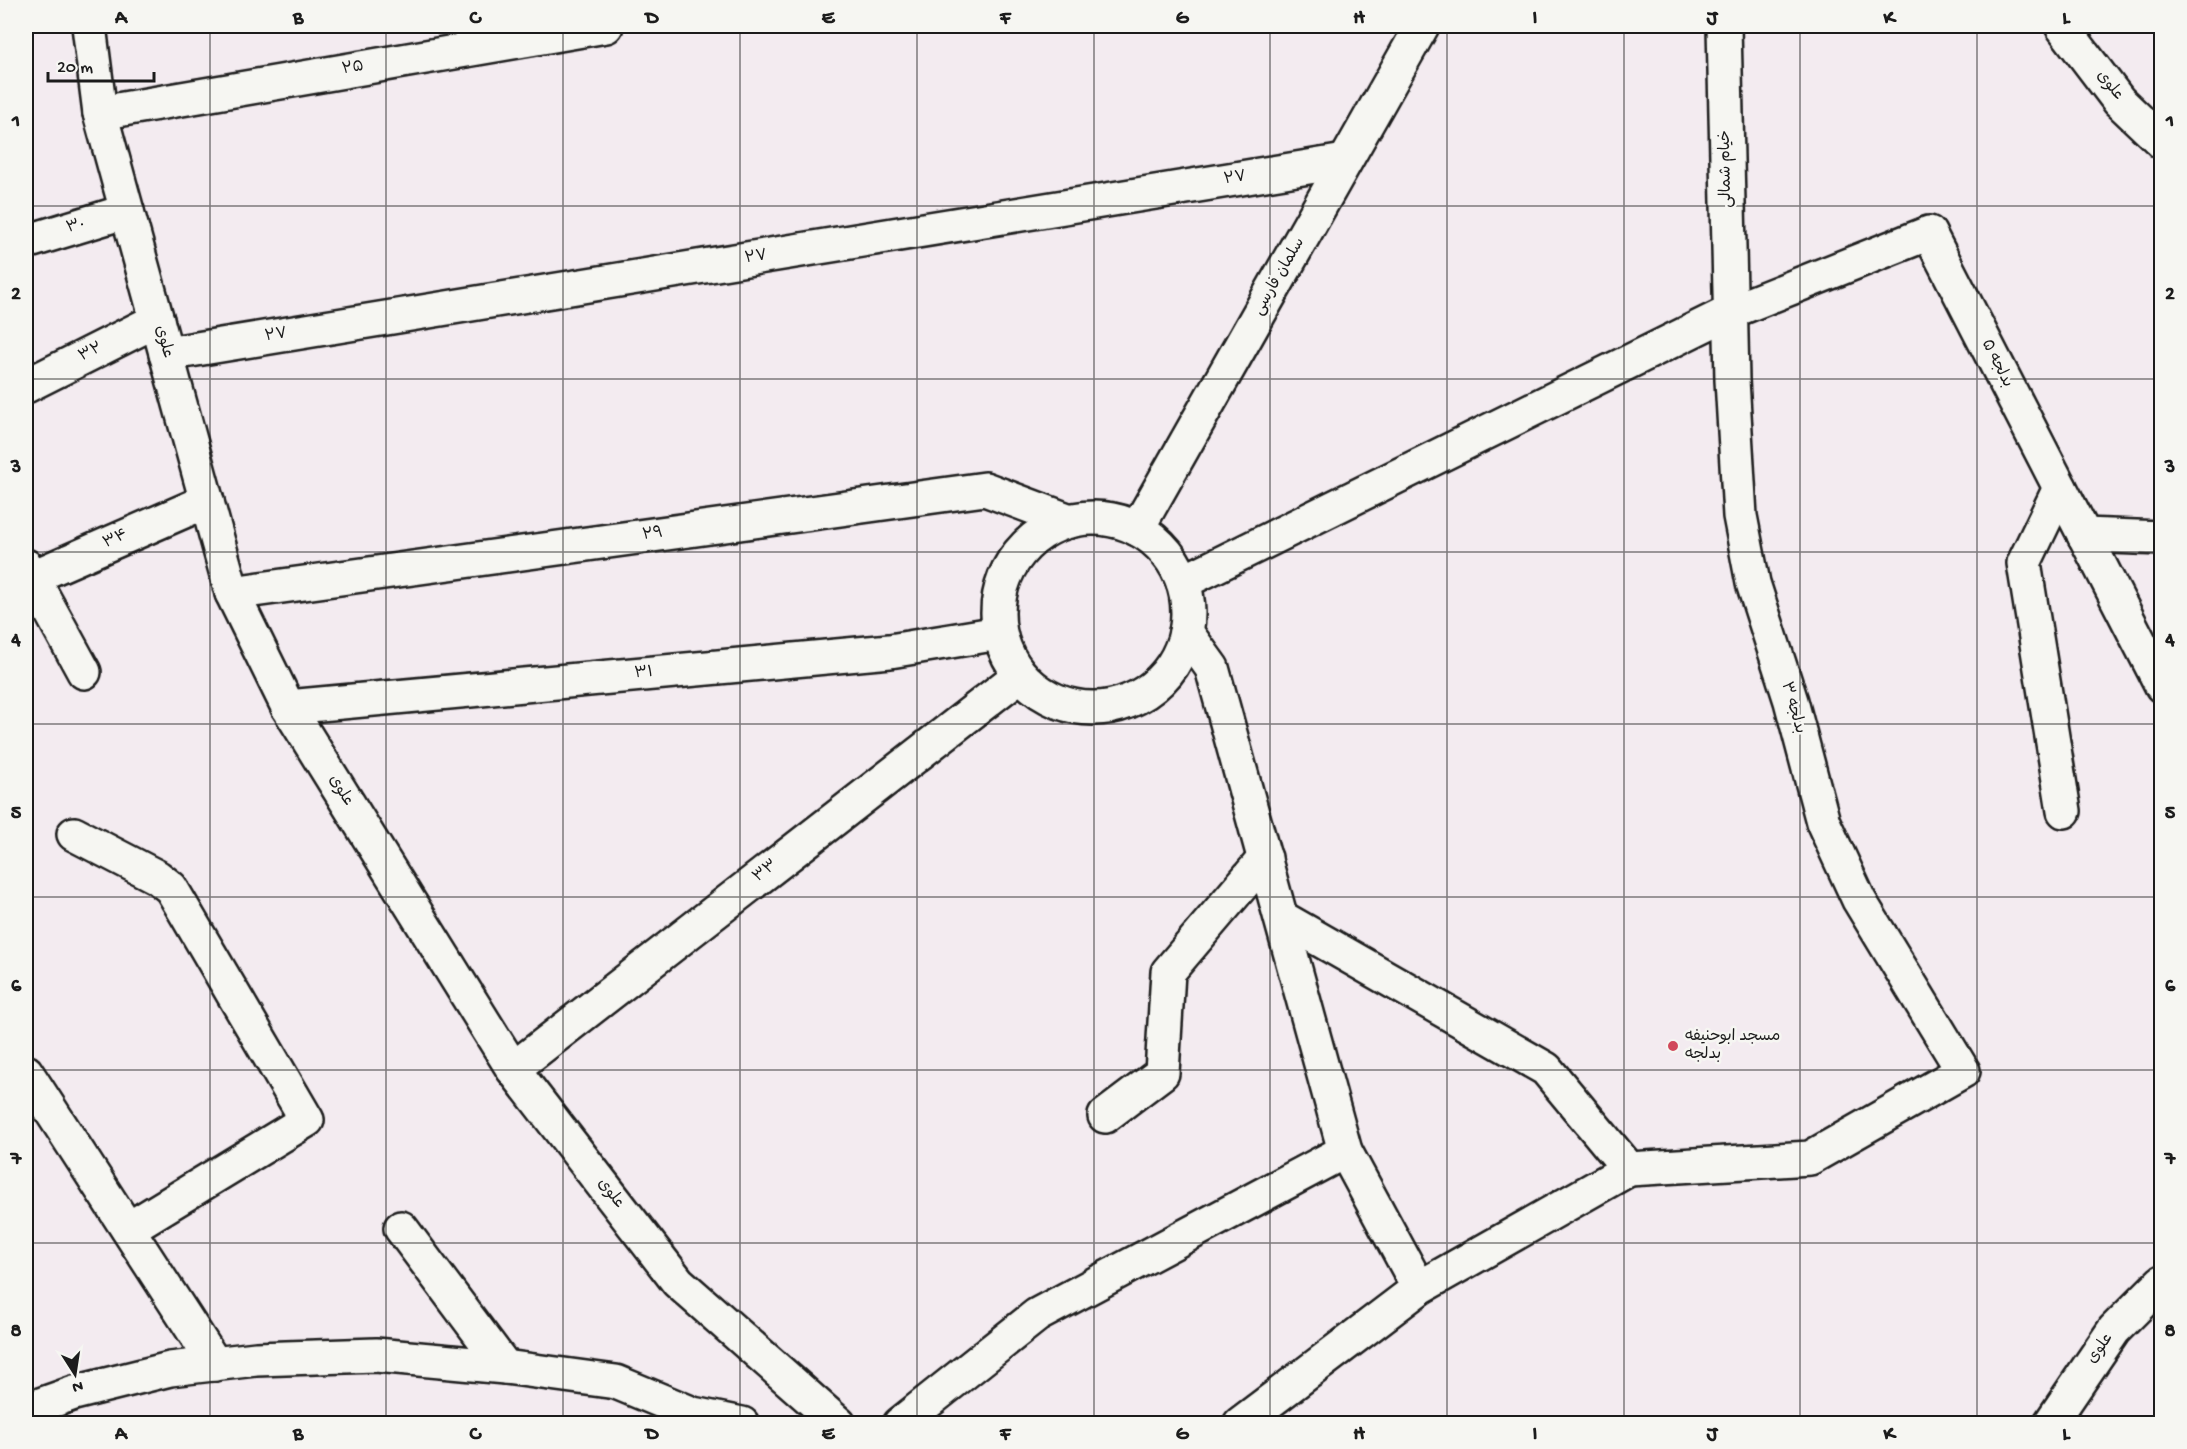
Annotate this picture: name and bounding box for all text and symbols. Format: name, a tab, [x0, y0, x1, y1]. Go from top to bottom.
text: A	[114, 8, 129, 31]
text: B	[292, 8, 304, 31]
text: C	[469, 8, 483, 31]
text: D	[643, 8, 659, 31]
text: E	[822, 8, 836, 31]
text: F	[999, 8, 1012, 31]
text: G	[1176, 8, 1190, 31]
text: H	[1353, 8, 1365, 31]
text: I	[1533, 8, 1538, 31]
text: J	[1706, 8, 1719, 31]
text: K	[1882, 8, 1897, 31]
text: L	[2062, 8, 2071, 31]
scale bar	[48, 45, 154, 83]
text: 20 m	[57, 58, 93, 79]
street label: ۲۵	[341, 58, 365, 80]
street label: علوی	[2091, 67, 2127, 105]
text: 1	[11, 111, 20, 134]
text: 1	[2165, 111, 2174, 134]
street label: خیام شمالی	[1717, 130, 1737, 208]
street label: ۲۷	[1223, 168, 1247, 190]
street label: ۳۰	[64, 215, 88, 239]
street label: سلمان فارسی	[1250, 235, 1310, 319]
street label: ۲۷	[744, 247, 768, 269]
text: 2	[11, 284, 21, 307]
text: 2	[2165, 284, 2175, 307]
street label: علوی	[150, 324, 176, 360]
street label: ۲۷	[264, 325, 288, 347]
street label: بدلجه ۵	[1976, 337, 2016, 391]
street label: ۳۲	[76, 339, 106, 367]
text: 3	[10, 457, 21, 480]
text: 3	[2164, 457, 2175, 480]
street label: ۲۹	[641, 524, 665, 546]
street label: ۳۴	[101, 526, 131, 554]
text: 4	[10, 630, 21, 653]
text: 4	[2164, 630, 2175, 653]
street label: ۳۱	[634, 664, 654, 684]
street label: بدلجه ۳	[1776, 680, 1808, 736]
street label: علوی	[323, 772, 357, 810]
text: 5	[11, 803, 22, 826]
text: 5	[2165, 803, 2176, 826]
street label: ۳۳	[750, 856, 782, 888]
text: 6	[11, 976, 22, 999]
text: 6	[2165, 976, 2176, 999]
place label: مسجد ابوحنیفه بدلجه	[1685, 1028, 1780, 1065]
marker: مسجد ابوحنیفه بدلجه	[1666, 1039, 1680, 1053]
text: 7	[10, 1149, 23, 1172]
text: 7	[2164, 1149, 2177, 1172]
street label: علوی	[592, 1175, 628, 1213]
text: 8	[11, 1321, 22, 1344]
text: 8	[2165, 1321, 2176, 1344]
street label: علوی	[2084, 1330, 2118, 1368]
north arrow	[45, 1344, 105, 1404]
text: N	[70, 1375, 84, 1396]
text: A	[114, 1424, 129, 1447]
text: B	[292, 1424, 304, 1447]
text: C	[469, 1424, 483, 1447]
text: D	[643, 1424, 659, 1447]
text: E	[822, 1424, 836, 1447]
text: F	[999, 1424, 1012, 1447]
text: G	[1176, 1424, 1190, 1447]
text: H	[1353, 1424, 1365, 1447]
text: I	[1533, 1424, 1538, 1447]
text: J	[1706, 1424, 1719, 1447]
text: K	[1882, 1424, 1897, 1447]
text: L	[2062, 1424, 2071, 1447]

